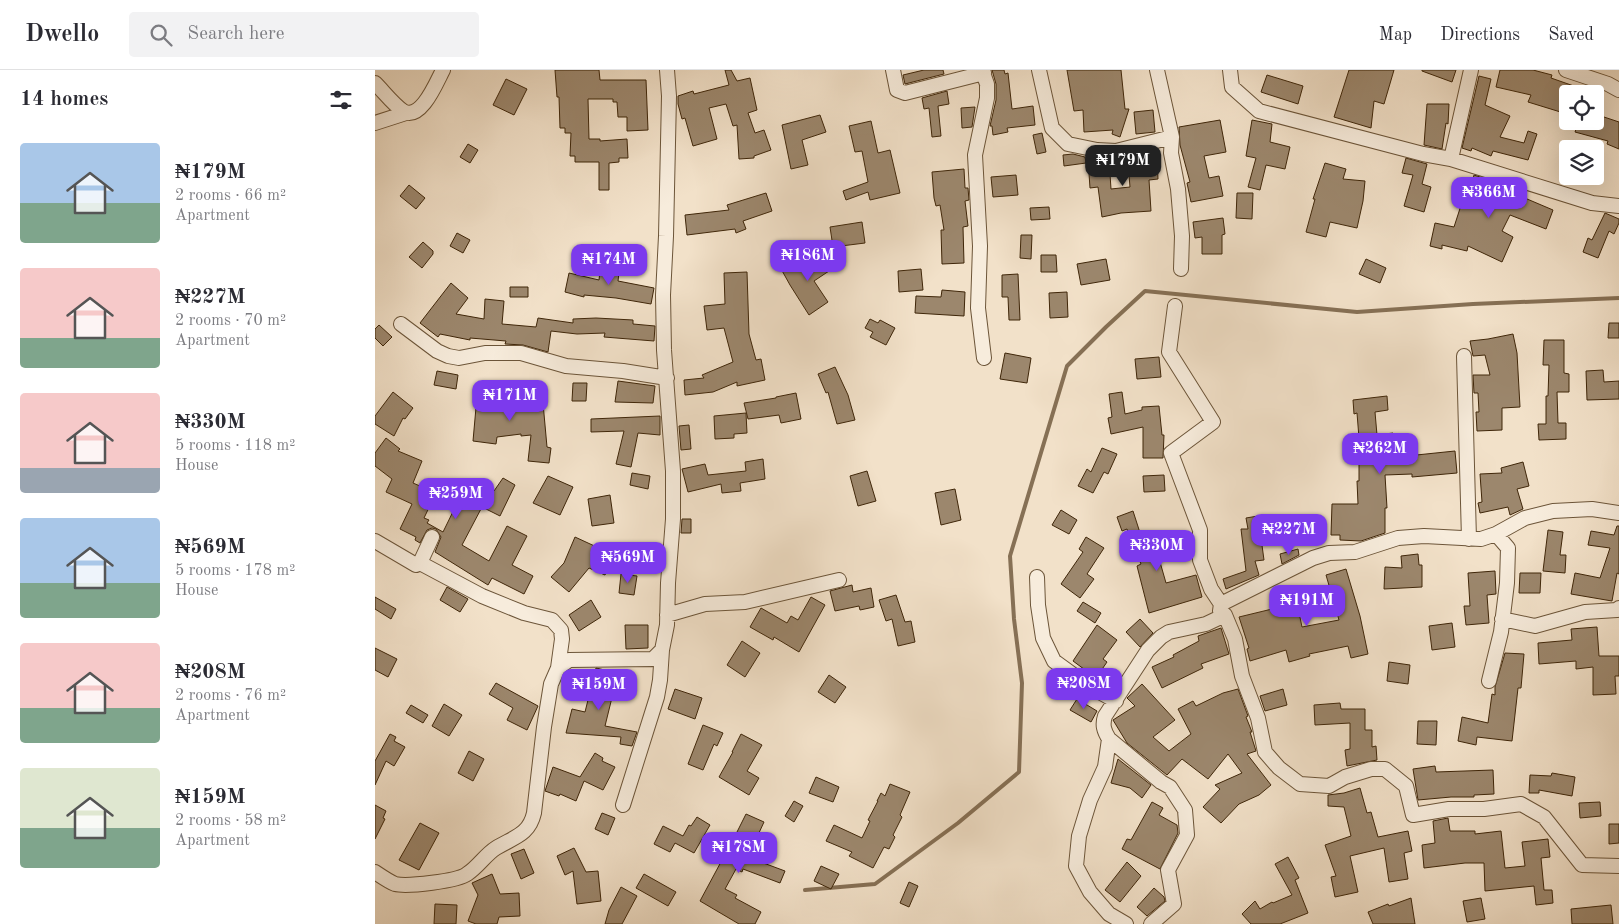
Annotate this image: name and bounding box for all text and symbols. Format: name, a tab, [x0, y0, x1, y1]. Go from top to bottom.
search box	[129, 12, 479, 57]
icon: search	[147, 21, 175, 49]
text: Dwello	[25, 23, 99, 47]
text: Search here	[187, 25, 285, 44]
text: Map	[1379, 26, 1412, 44]
text: Directions	[1440, 26, 1520, 44]
text: Saved	[1548, 26, 1594, 44]
map controls	[1559, 85, 1604, 185]
button: locate	[1559, 85, 1604, 130]
icon: filters	[327, 86, 355, 114]
text: 14 homes	[20, 89, 108, 110]
button: layers	[1559, 140, 1604, 185]
pin: ₦179M	[1088, 144, 1158, 187]
text: ₦179M	[1096, 153, 1150, 169]
text: ₦179M	[175, 162, 245, 183]
icon: home	[60, 163, 120, 223]
pin: ₦366M	[1454, 176, 1524, 219]
text: ₦366M	[1462, 185, 1516, 201]
text: 2 rooms · 66 m²	[175, 188, 286, 204]
text: Apartment	[175, 208, 250, 224]
pin: ₦186M	[773, 240, 843, 282]
pin: ₦174M	[574, 244, 644, 286]
text: ₦186M	[781, 248, 835, 264]
text: ₦174M	[582, 252, 636, 268]
text: ₦227M	[175, 287, 245, 308]
icon: home	[60, 288, 120, 348]
text: 2 rooms · 70 m²	[175, 313, 286, 329]
text: Apartment	[175, 333, 250, 349]
pin: ₦171M	[475, 380, 545, 422]
text: ₦171M	[483, 388, 537, 404]
text: ₦330M	[175, 412, 245, 433]
icon: home	[60, 413, 120, 473]
pin: ₦262M	[1345, 432, 1415, 475]
text: 5 rooms · 118 m²	[175, 438, 295, 454]
text: ₦262M	[1353, 441, 1407, 457]
text: House	[175, 458, 218, 474]
pin: ₦259M	[421, 478, 491, 520]
text: ₦259M	[429, 486, 483, 502]
pin: ₦227M	[1254, 514, 1324, 556]
text: ₦227M	[1262, 522, 1316, 538]
pin: ₦330M	[1122, 530, 1192, 572]
text: ₦569M	[175, 537, 245, 558]
icon: home	[60, 538, 120, 598]
text: ₦330M	[1130, 538, 1184, 554]
pin: ₦569M	[593, 542, 663, 584]
text: ₦569M	[601, 550, 655, 566]
text: 5 rooms · 178 m²	[175, 563, 295, 579]
text: House	[175, 583, 218, 599]
pin: ₦191M	[1272, 584, 1342, 627]
text: ₦191M	[1280, 593, 1334, 609]
text: ₦208M	[175, 662, 245, 683]
icon: home	[60, 663, 120, 723]
pin: ₦159M	[564, 668, 634, 711]
pin: ₦208M	[1049, 668, 1119, 710]
text: ₦208M	[1057, 676, 1111, 692]
text: ₦159M	[572, 677, 626, 693]
text: 2 rooms · 76 m²	[175, 688, 286, 704]
text: Apartment	[175, 708, 250, 724]
text: ₦159M	[175, 787, 245, 808]
icon: home	[60, 788, 120, 848]
text: 2 rooms · 58 m²	[175, 813, 286, 829]
pin: ₦178M	[704, 832, 774, 874]
text: Apartment	[175, 833, 250, 849]
text: ₦178M	[712, 840, 766, 856]

